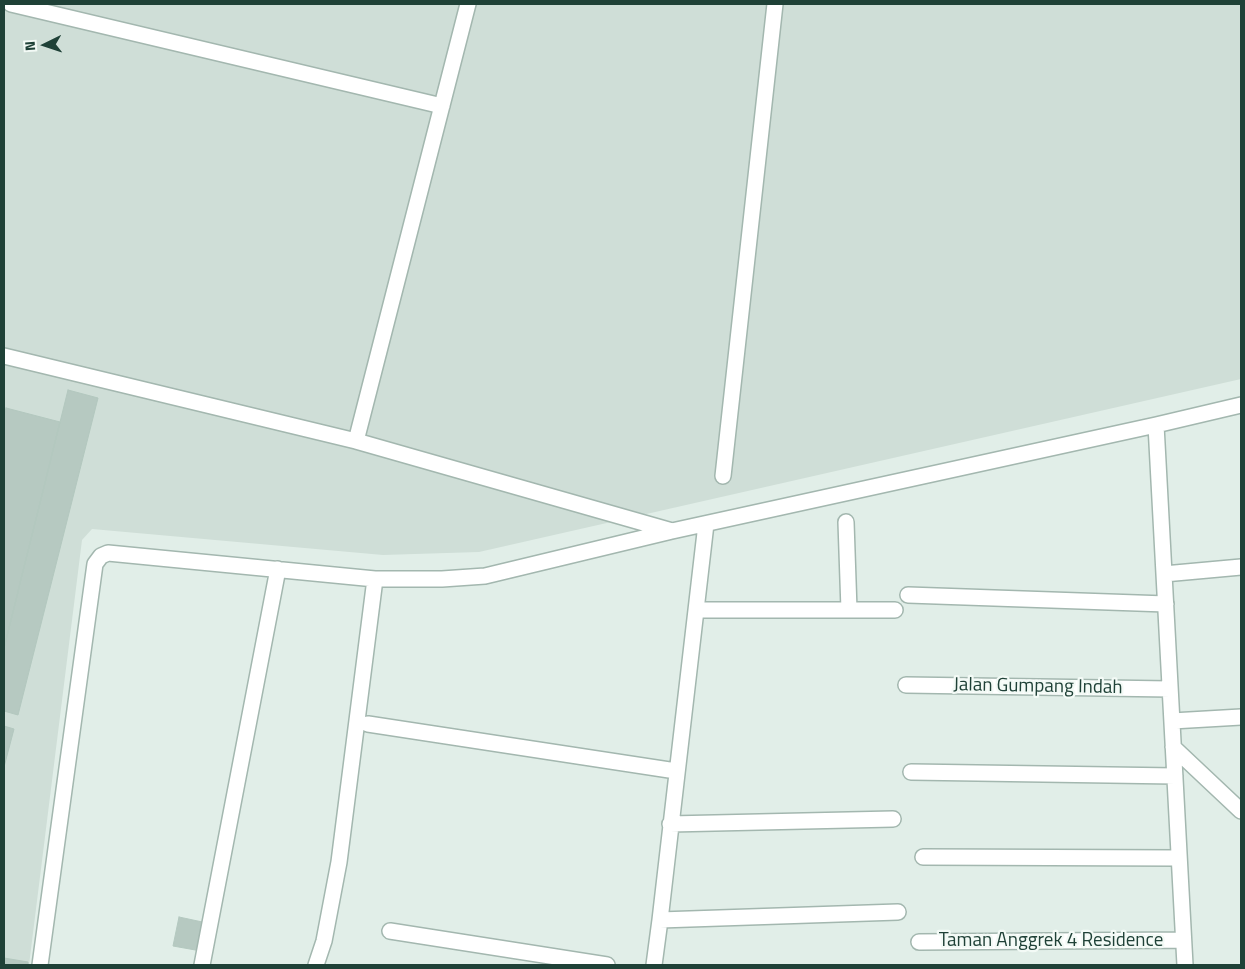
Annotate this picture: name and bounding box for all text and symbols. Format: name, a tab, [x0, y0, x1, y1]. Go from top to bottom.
north arrow	[20, 20, 70, 70]
text: N	[19, 41, 40, 52]
street label: Jalan Gumpang Indah	[953, 674, 1123, 700]
street label: Taman Anggrek 4 Residence	[939, 930, 1163, 952]

